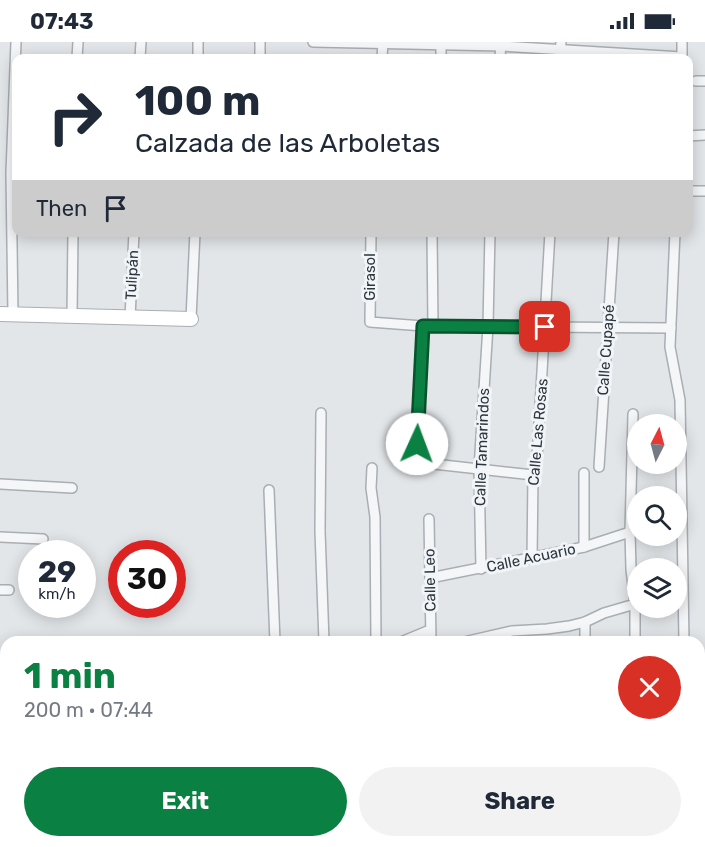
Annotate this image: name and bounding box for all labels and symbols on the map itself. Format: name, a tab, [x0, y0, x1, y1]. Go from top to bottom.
street label: Tulipán	[122, 250, 142, 300]
street label: Girasol	[361, 253, 379, 301]
pin	[519, 301, 570, 352]
street label: Calle Cupapé	[594, 304, 618, 396]
street label: Calle Las Rosas	[524, 377, 552, 486]
street label: Calle Tamarindos	[471, 387, 493, 506]
position arrow	[385, 412, 449, 476]
north arrow	[627, 414, 687, 474]
speed limit sign: 30	[108, 540, 186, 618]
street label: Calle Acuario	[485, 540, 577, 576]
street label: Calle Leo	[420, 548, 440, 612]

